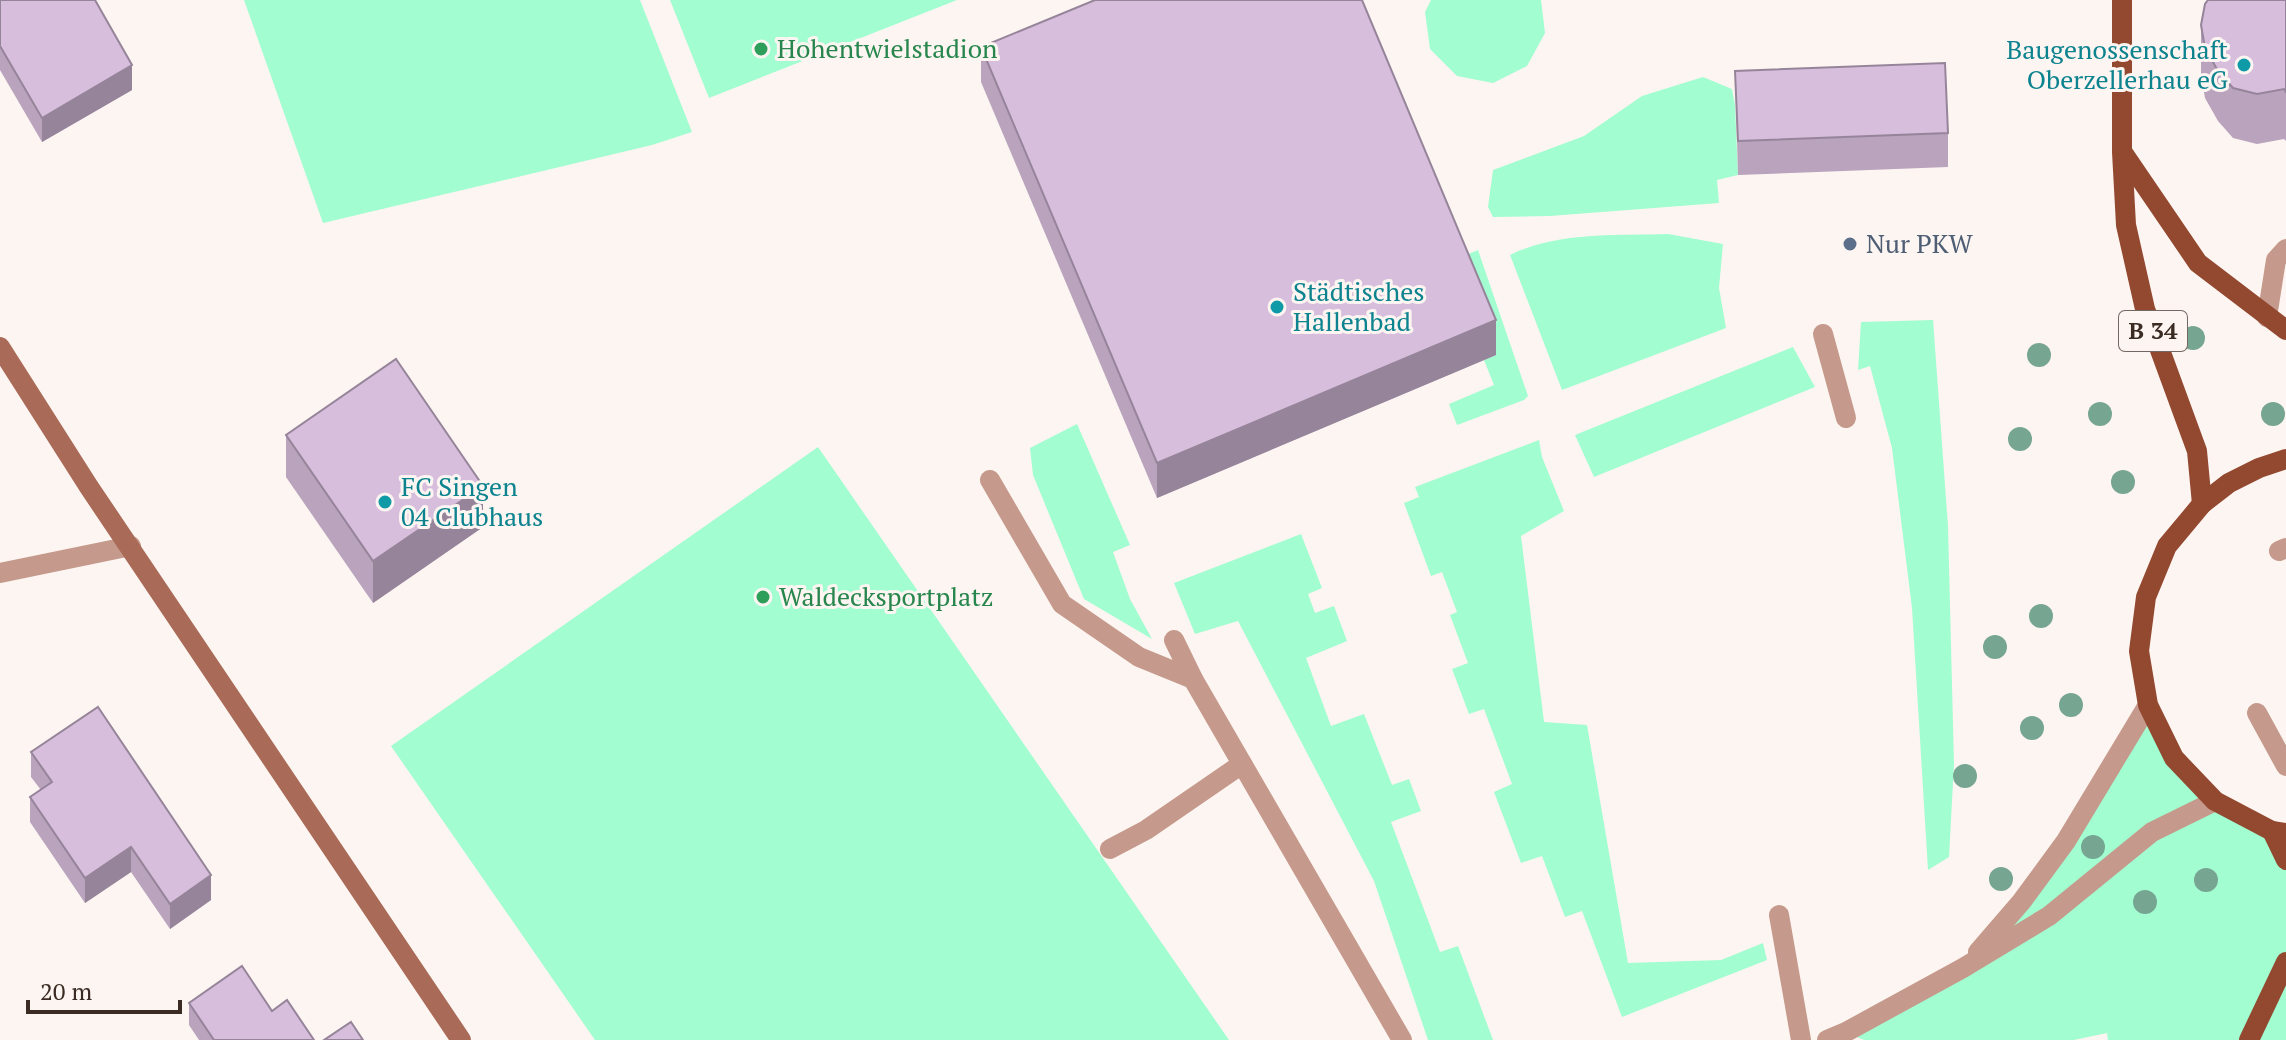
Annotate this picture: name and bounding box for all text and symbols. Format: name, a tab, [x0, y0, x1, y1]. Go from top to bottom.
place label: Hohentwielstadion	[777, 31, 998, 65]
place label: Baugenossenschaft Oberzellerhau eG	[2006, 32, 2228, 96]
marker: Hohentwielstadion	[752, 40, 770, 58]
marker: Baugenossenschaft Oberzellerhau eG	[2235, 56, 2253, 74]
place label: Nur PKW	[1866, 226, 1973, 260]
marker: Nur PKW	[1841, 235, 1859, 253]
place label: Städtisches Hallenbad	[1293, 274, 1425, 338]
marker: Städtisches Hallenbad	[1268, 298, 1286, 316]
road number: B 34	[2119, 311, 2187, 351]
place label: FC Singen 04 Clubhaus	[401, 469, 543, 533]
marker: FC Singen 04 Clubhaus	[376, 493, 394, 511]
place label: Waldecksportplatz	[779, 579, 994, 613]
marker: Waldecksportplatz	[754, 588, 772, 606]
scale bar	[28, 964, 180, 1014]
text: 20 m	[40, 975, 92, 1007]

